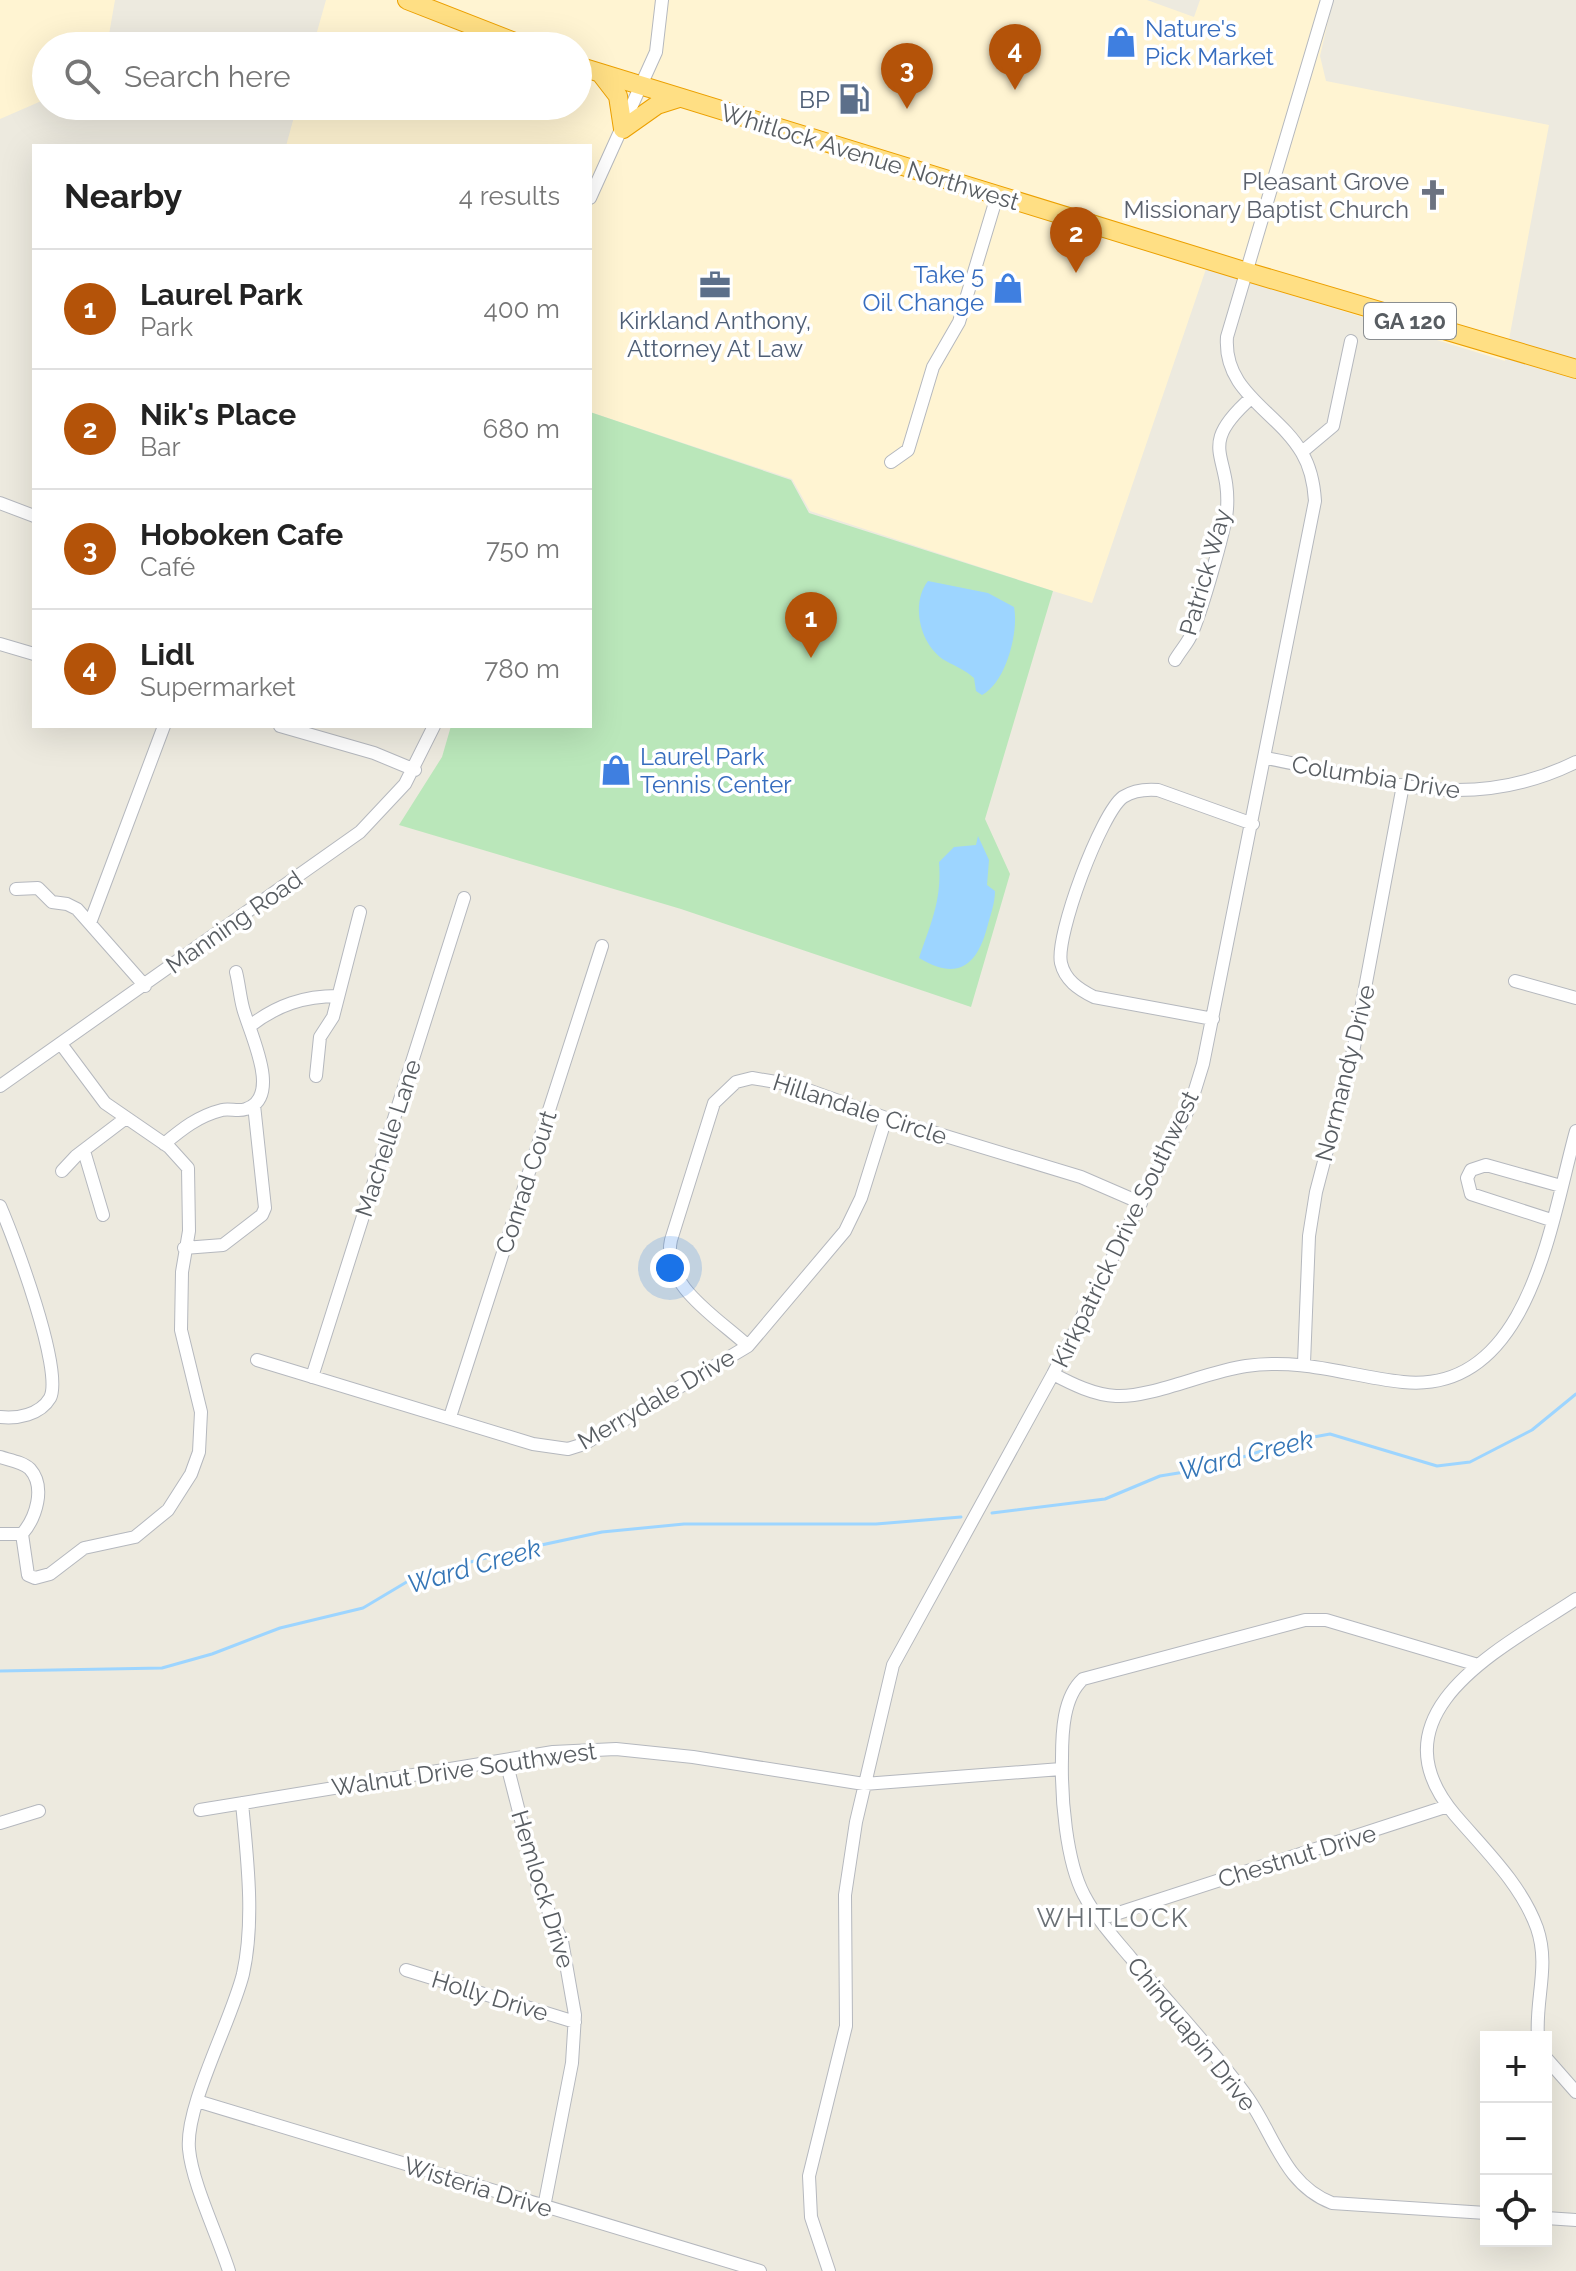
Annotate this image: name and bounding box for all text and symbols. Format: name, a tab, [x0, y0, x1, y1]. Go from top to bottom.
place label: Nature's Pick Market	[1145, 14, 1274, 71]
pin: 4	[989, 24, 1041, 90]
shop icon: Nature's Pick Market	[1104, 25, 1138, 59]
search box	[32, 32, 592, 120]
pin: 3	[881, 43, 933, 109]
icon: search	[60, 54, 104, 98]
text: Search here	[124, 59, 291, 94]
fuel station icon: BP	[837, 82, 871, 116]
place label: BP	[799, 85, 830, 114]
street label: Whitlock Avenue Northwest	[717, 98, 1023, 216]
place label: Pleasant Grove Missionary Baptist Church	[1123, 167, 1409, 224]
text: Nearby	[64, 176, 182, 216]
church icon: Pleasant Grove Missionary Baptist Church	[1416, 178, 1450, 212]
text: 4 results	[459, 181, 560, 211]
pin: 2	[1050, 207, 1102, 273]
place label: Take 5 Oil Change	[862, 260, 984, 317]
office icon: Kirkland Anthony, Attorney At Law	[698, 268, 732, 302]
shop icon: Take 5 Oil Change	[991, 271, 1025, 305]
text: Laurel Park	[140, 277, 303, 312]
text: 1	[84, 294, 96, 324]
text: 400 m	[483, 294, 560, 324]
road number: GA 120	[1364, 303, 1456, 339]
place label: Kirkland Anthony, Attorney At Law	[619, 306, 811, 363]
text: Park	[140, 312, 193, 342]
text: Nik's Place	[140, 397, 296, 432]
text: 2	[83, 414, 97, 444]
text: 680 m	[482, 414, 560, 444]
text: Bar	[140, 432, 181, 462]
street label: Patrick Way	[1173, 505, 1237, 639]
text: Hoboken Cafe	[140, 517, 343, 552]
text: 3	[83, 534, 97, 564]
text: 750 m	[486, 534, 560, 564]
text: Café	[140, 552, 195, 582]
pin: 1	[785, 592, 837, 658]
text: Lidl	[140, 637, 194, 672]
text: 4	[83, 654, 97, 684]
text: 780 m	[484, 654, 560, 684]
text: Supermarket	[140, 672, 296, 702]
place label: Laurel Park Tennis Center	[640, 742, 792, 799]
street label: Columbia Drive	[1290, 749, 1462, 805]
shop icon: Laurel Park Tennis Center	[599, 753, 633, 787]
street label: Manning Road	[160, 864, 308, 980]
street label: Normandy Drive	[1309, 982, 1381, 1164]
street label: Machelle Lane	[349, 1056, 427, 1220]
street label: Hillandale Circle	[769, 1067, 951, 1151]
street label: Kirkpatrick Drive Southwest	[1045, 1086, 1205, 1372]
street label: Conrad Court	[489, 1107, 563, 1257]
your location	[650, 1248, 690, 1288]
street label: Merrydale Drive	[572, 1342, 740, 1456]
water label: Ward Creek	[1175, 1424, 1317, 1486]
water label: Ward Creek	[404, 1533, 544, 1599]
street label: Walnut Drive Southwest	[330, 1736, 598, 1802]
street label: Hemlock Drive	[505, 1806, 581, 1972]
street label: Chestnut Drive	[1214, 1818, 1380, 1894]
district label: WHITLOCK	[1036, 1903, 1190, 1933]
street label: Chinquapin Drive	[1121, 1951, 1263, 2117]
street label: Holly Drive	[428, 1965, 552, 2027]
map controls	[1480, 2031, 1552, 2247]
button: +	[1480, 2031, 1552, 2103]
button: −	[1480, 2103, 1552, 2175]
street label: Wisteria Drive	[400, 2151, 556, 2223]
button: locate	[1480, 2175, 1552, 2247]

